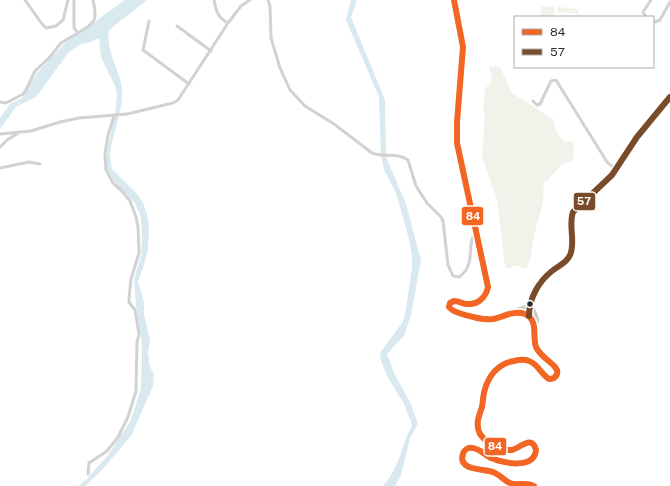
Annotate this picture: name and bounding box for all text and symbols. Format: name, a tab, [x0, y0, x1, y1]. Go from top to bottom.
legend	[514, 16, 654, 68]
text: 84	[550, 25, 566, 39]
text: 57	[550, 45, 565, 59]
line badge: 57	[573, 192, 596, 211]
text: 57	[577, 195, 591, 207]
line badge: 84	[461, 206, 484, 226]
text: 84	[466, 210, 480, 222]
unlabelled marker	[525, 299, 535, 309]
line badge: 84	[484, 437, 507, 456]
text: 84	[488, 440, 502, 452]

